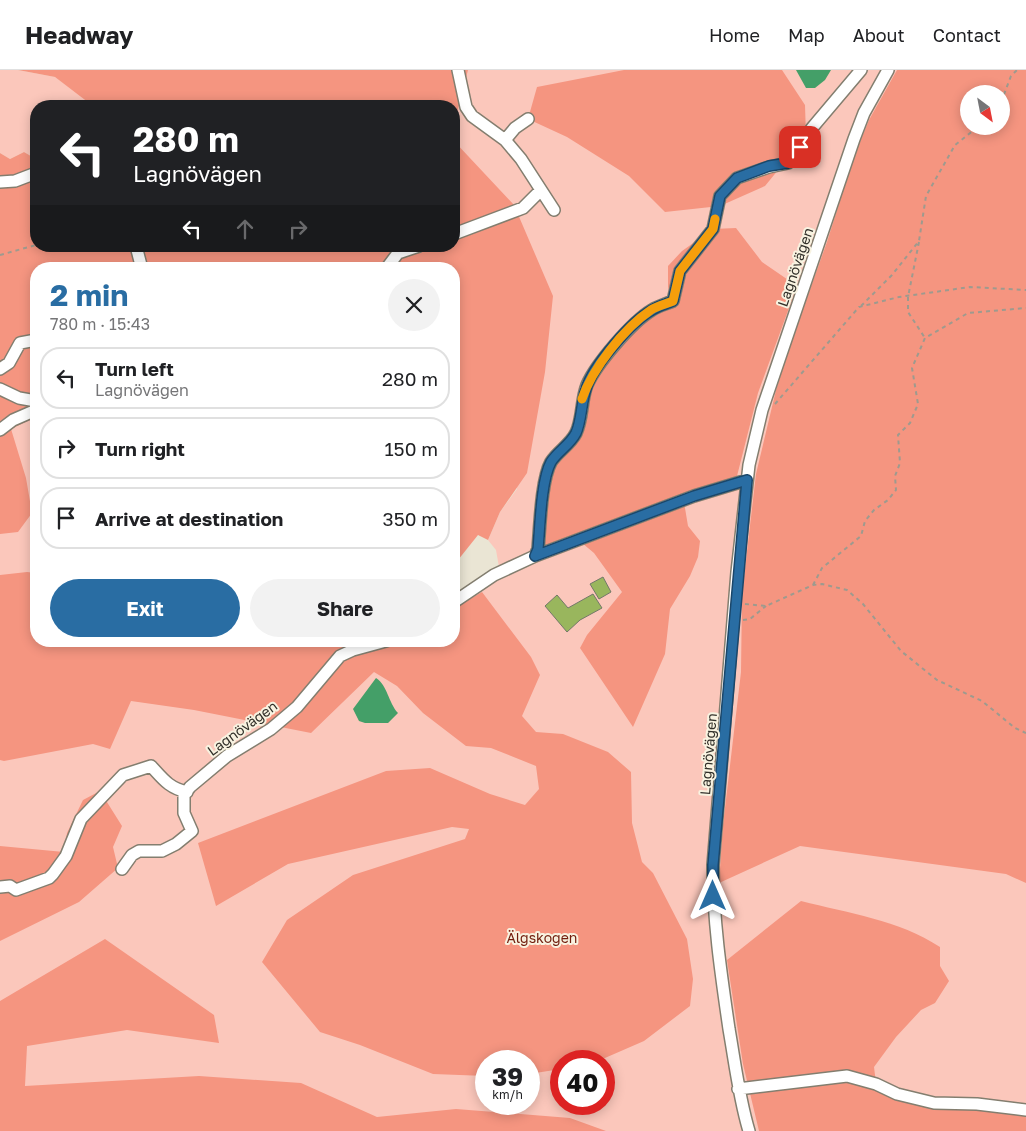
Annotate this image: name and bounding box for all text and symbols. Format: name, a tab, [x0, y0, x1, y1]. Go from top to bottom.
text: Headway	[25, 20, 133, 49]
text: Home	[709, 24, 760, 46]
text: Map	[788, 24, 825, 46]
text: About	[853, 24, 905, 46]
text: Contact	[933, 24, 1001, 46]
north arrow	[960, 85, 1010, 135]
map controls	[960, 85, 1010, 135]
text: 280 m	[133, 118, 239, 160]
icon: left	[50, 120, 115, 185]
pin	[779, 126, 821, 168]
icon: arrive	[786, 133, 814, 161]
text: Lagnövägen	[133, 160, 262, 187]
icon: left	[178, 215, 206, 243]
icon: ahead	[231, 215, 259, 243]
icon: right	[284, 215, 312, 243]
street label: Lagnövägen	[774, 225, 816, 309]
text: 2 min	[50, 277, 128, 313]
button: close	[388, 279, 440, 331]
text: 780 m · 15:43	[50, 314, 150, 334]
text: Turn left	[95, 357, 174, 380]
icon: left	[52, 364, 80, 392]
text: 280 m	[382, 367, 438, 390]
text: Lagnövägen	[95, 380, 189, 400]
icon: right	[52, 434, 80, 462]
text: Turn right	[95, 437, 185, 460]
text: 150 m	[384, 437, 438, 460]
icon: arrive	[52, 504, 80, 532]
text: Arrive at destination	[95, 507, 283, 530]
text: 350 m	[383, 507, 438, 530]
button: Exit	[50, 579, 240, 637]
button: Share	[250, 579, 440, 637]
street label: Lagnövägen	[204, 697, 280, 759]
street label: Lagnövägen	[696, 712, 720, 796]
position arrow	[686, 869, 738, 921]
park label: Älgskogen	[507, 929, 577, 946]
speed limit sign: 40	[550, 1050, 615, 1115]
text: 39	[492, 1061, 523, 1092]
text: km/h	[492, 1087, 523, 1102]

